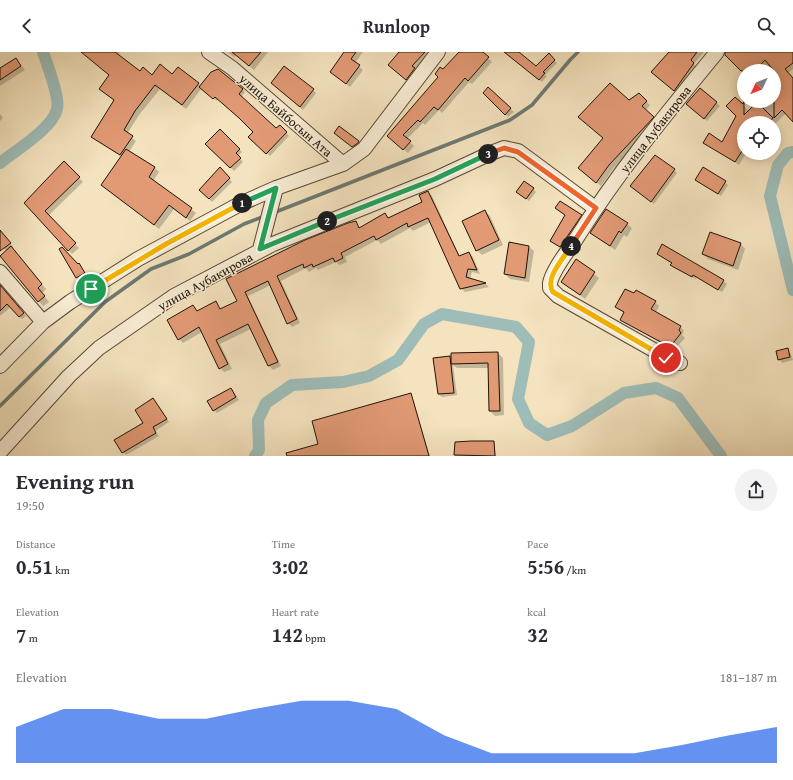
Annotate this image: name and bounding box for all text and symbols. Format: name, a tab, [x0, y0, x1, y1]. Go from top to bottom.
text: Runloop	[363, 13, 430, 40]
icon: back	[16, 15, 38, 37]
icon: search	[755, 15, 777, 37]
north arrow	[737, 64, 781, 108]
map controls	[737, 64, 781, 160]
street label: улица Байбосын Ата	[234, 69, 337, 162]
street label: улица Аубакирова	[615, 81, 696, 178]
button: locate	[737, 116, 781, 160]
pin: 3	[478, 144, 498, 164]
text: 3	[485, 146, 491, 162]
pin: 1	[232, 193, 252, 213]
text: 1	[239, 195, 245, 211]
pin: 2	[317, 211, 337, 231]
text: 2	[324, 213, 330, 229]
pin: 4	[561, 236, 581, 256]
text: 4	[568, 238, 574, 254]
street label: улица Аубакирова	[153, 247, 257, 316]
pin	[74, 272, 108, 306]
icon: arrive	[80, 278, 102, 300]
pin	[649, 341, 683, 375]
icon: check	[655, 347, 677, 369]
text: Evening run	[16, 465, 134, 497]
button: share	[735, 469, 777, 511]
text: 19:50	[16, 496, 44, 515]
text: Distance	[16, 536, 55, 552]
text: Time	[272, 536, 295, 552]
text: Pace	[527, 536, 548, 552]
text: 0.51	[16, 552, 53, 581]
text: 3:02	[272, 552, 308, 581]
text: 5:56	[527, 552, 564, 581]
text: km	[53, 562, 70, 578]
text: /km	[564, 562, 586, 578]
text: Elevation	[16, 604, 59, 620]
text: Heart rate	[272, 604, 319, 620]
text: kcal	[527, 604, 546, 620]
text: 7	[16, 620, 26, 649]
text: 142	[272, 620, 303, 649]
text: 32	[527, 620, 548, 649]
text: m	[26, 630, 38, 646]
text: bpm	[303, 630, 326, 646]
text: Elevation	[16, 668, 67, 687]
text: 181–187 m	[720, 668, 777, 687]

